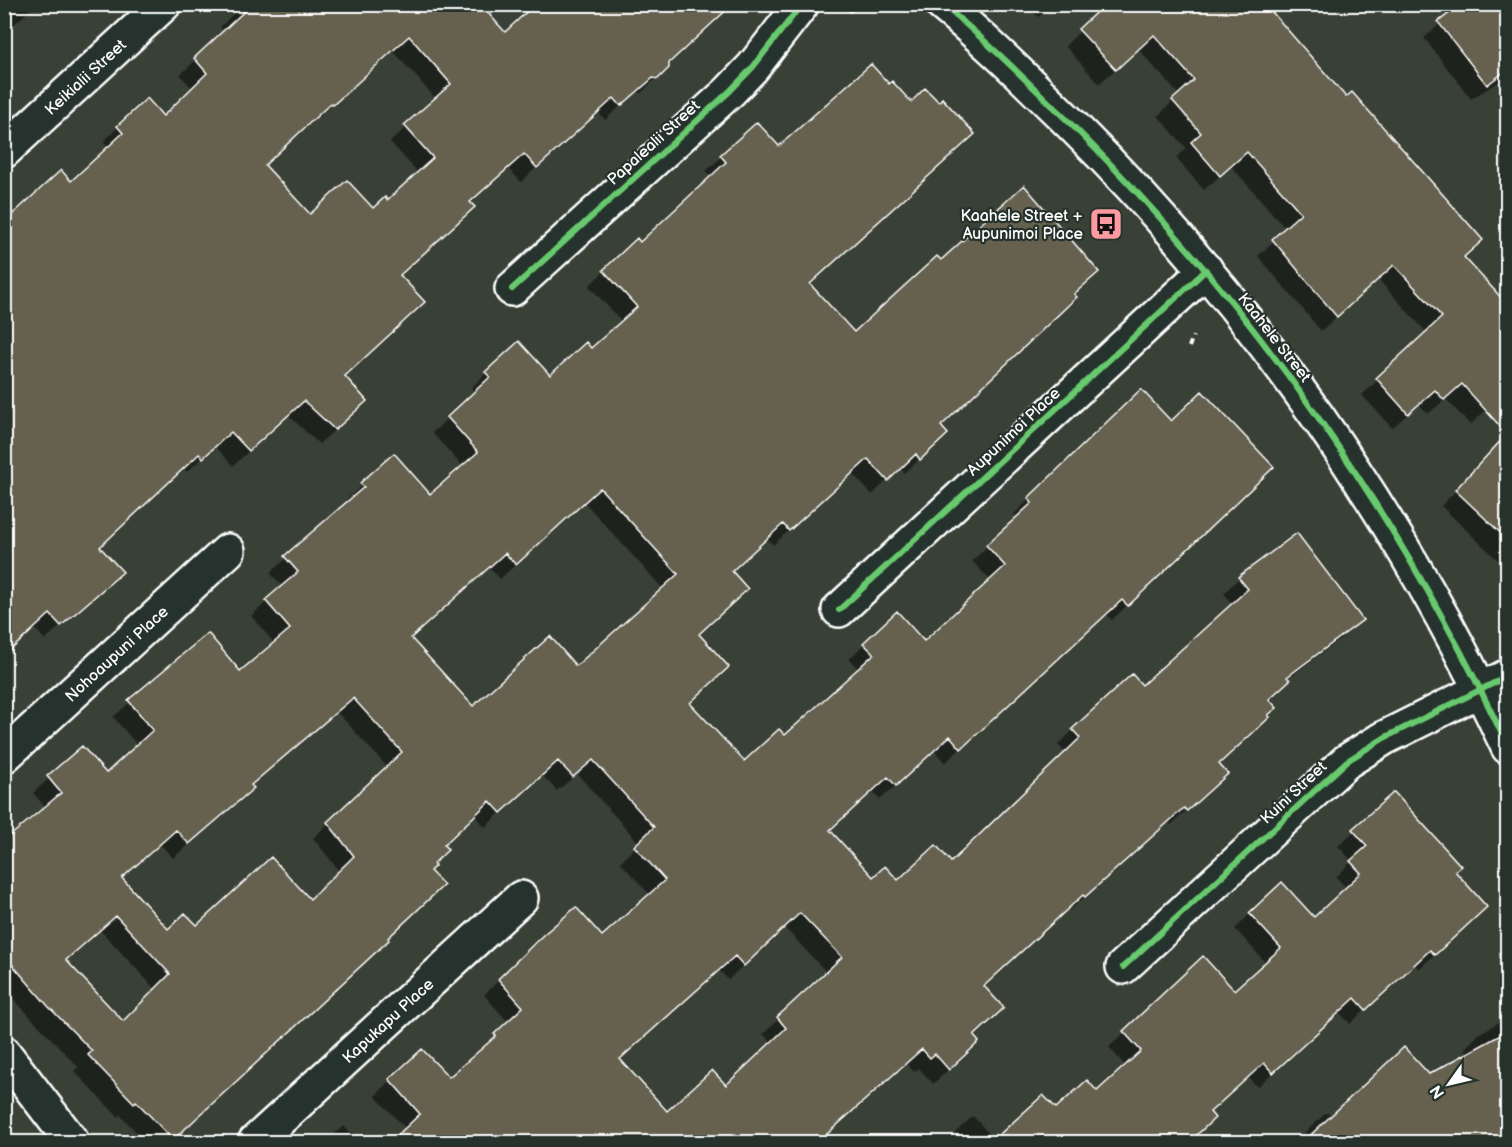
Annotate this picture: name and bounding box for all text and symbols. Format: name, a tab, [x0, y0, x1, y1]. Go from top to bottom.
street label: Keikialii Street	[42, 36, 130, 120]
street label: Papalealii Street	[604, 97, 704, 190]
bus stop icon: Kaahele Street + Aupunimoi Place	[1088, 206, 1124, 242]
place label: Kaahele Street + Aupunimoi Place	[961, 207, 1084, 244]
street label: Kaahele Street	[1233, 290, 1314, 386]
street label: Aupunimoi Place	[964, 384, 1065, 480]
street label: Nohoaupuni Place	[62, 602, 173, 706]
street label: Kuini Street	[1257, 758, 1331, 828]
street label: Kapukapu Place	[339, 975, 439, 1068]
north arrow	[1419, 1054, 1479, 1114]
text: N	[1427, 1081, 1449, 1102]

